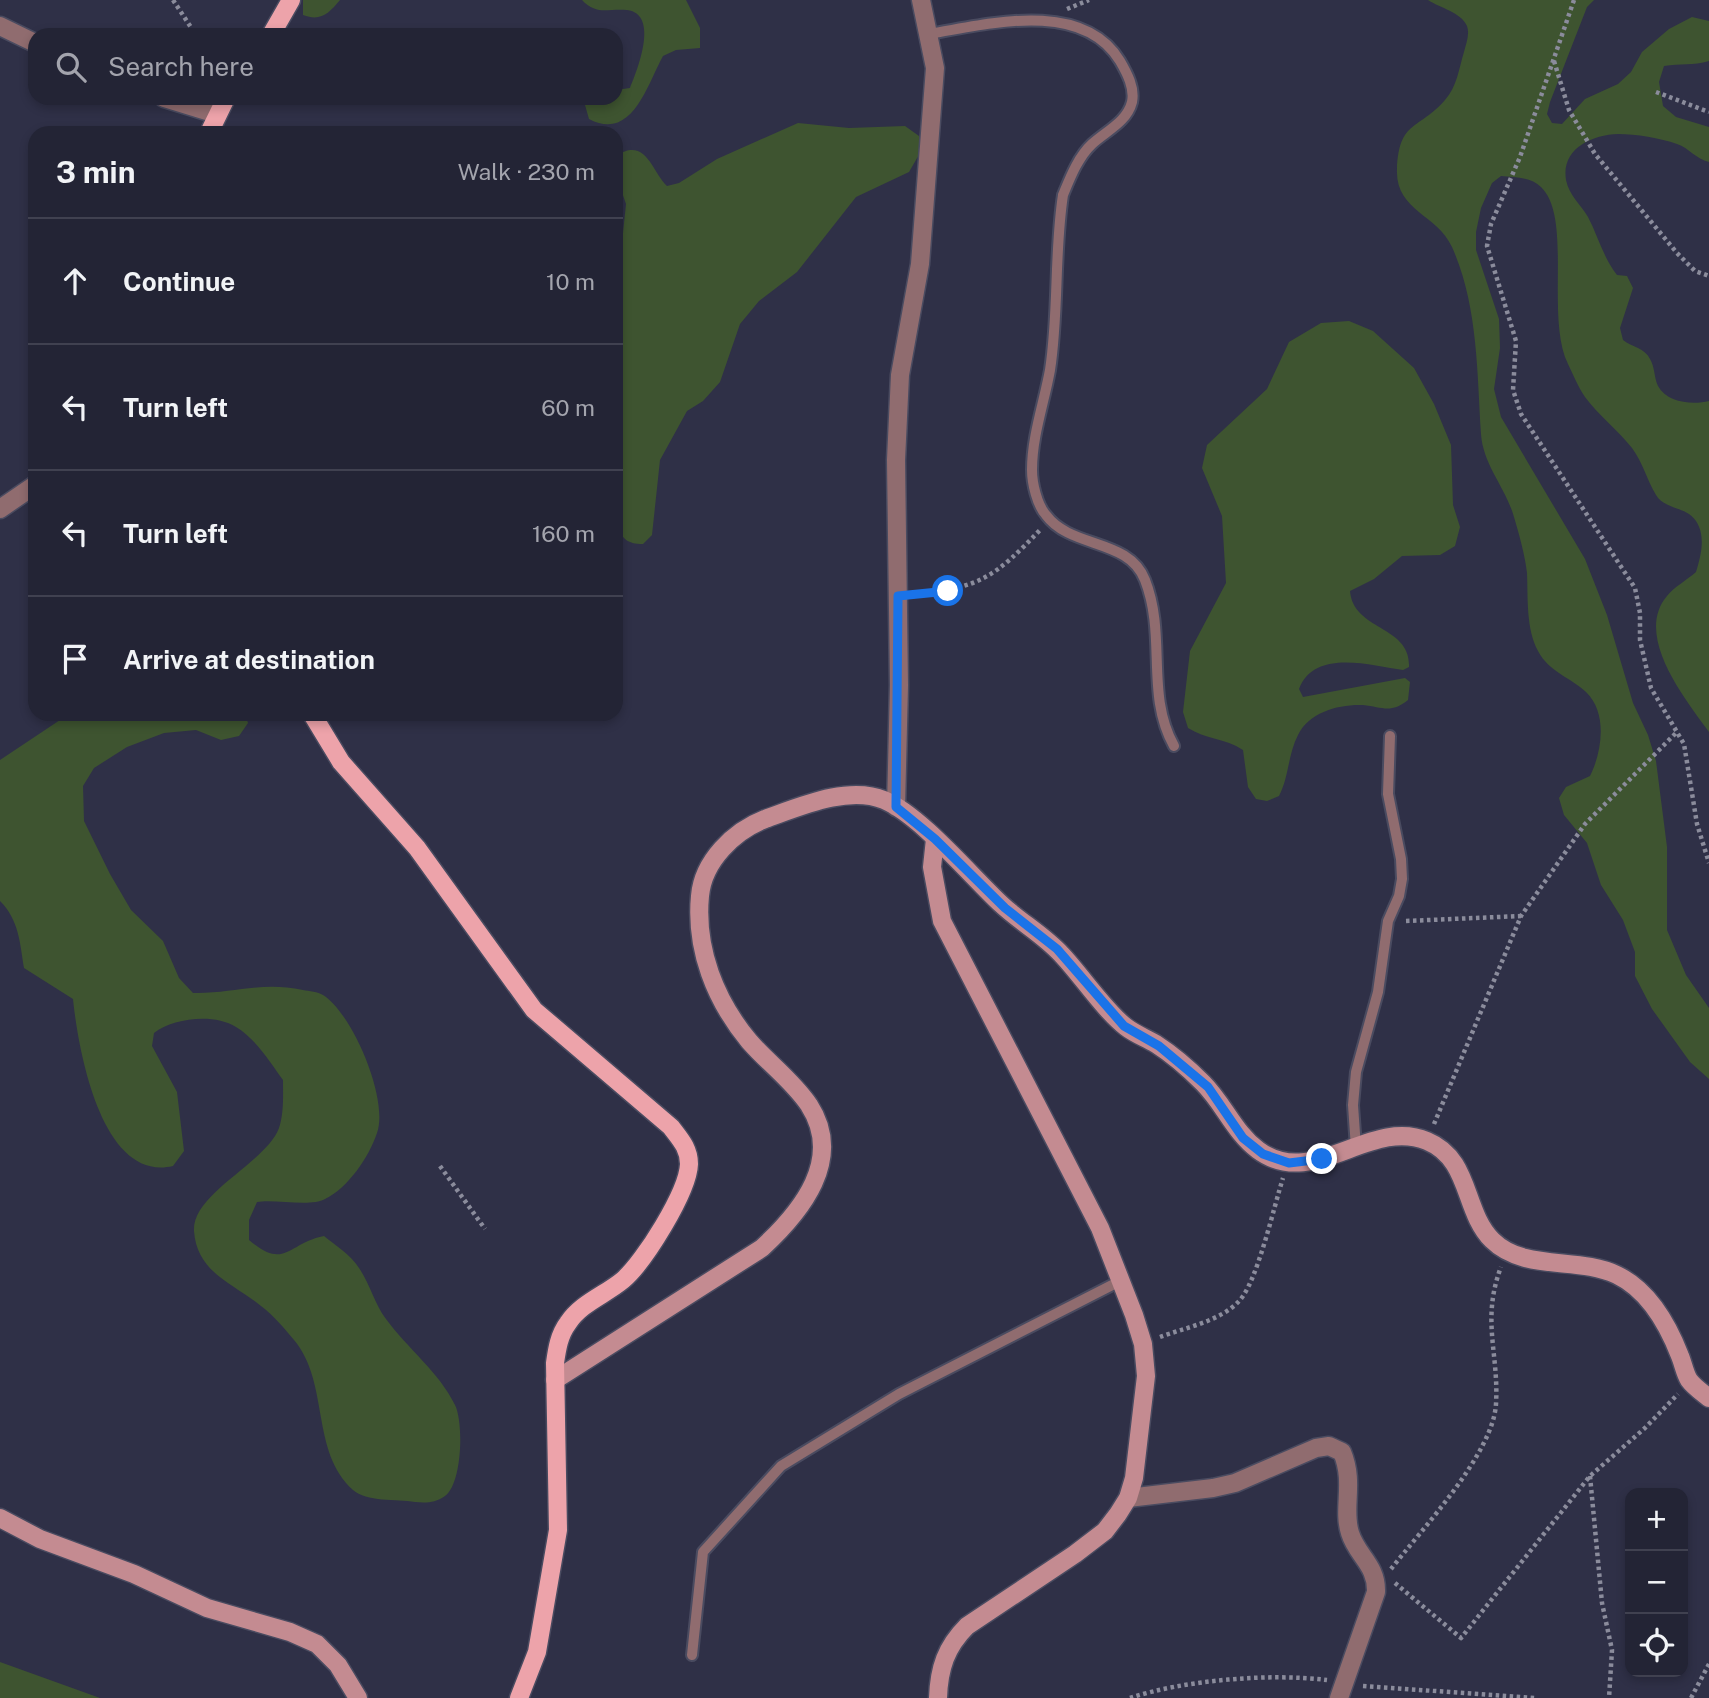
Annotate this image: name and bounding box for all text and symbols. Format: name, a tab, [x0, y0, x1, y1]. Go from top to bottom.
search box	[28, 28, 623, 105]
icon: search	[52, 48, 90, 86]
text: Search here	[108, 51, 254, 82]
text: 3 min	[56, 154, 135, 190]
text: Walk · 230 m	[458, 158, 595, 185]
icon: ahead	[56, 262, 94, 300]
text: Continue	[123, 266, 235, 297]
text: 10 m	[546, 268, 595, 295]
icon: left	[56, 388, 94, 426]
text: Turn left	[123, 392, 228, 423]
text: 60 m	[541, 394, 595, 421]
icon: left	[56, 514, 94, 552]
text: Turn left	[123, 518, 228, 549]
text: 160 m	[532, 520, 595, 547]
route start	[932, 575, 963, 606]
icon: arrive	[56, 640, 94, 678]
text: Arrive at destination	[123, 644, 375, 675]
route end	[1306, 1143, 1337, 1174]
map controls	[1625, 1488, 1688, 1677]
button: +	[1625, 1488, 1688, 1551]
button: −	[1625, 1551, 1688, 1614]
button: locate	[1625, 1614, 1688, 1677]

